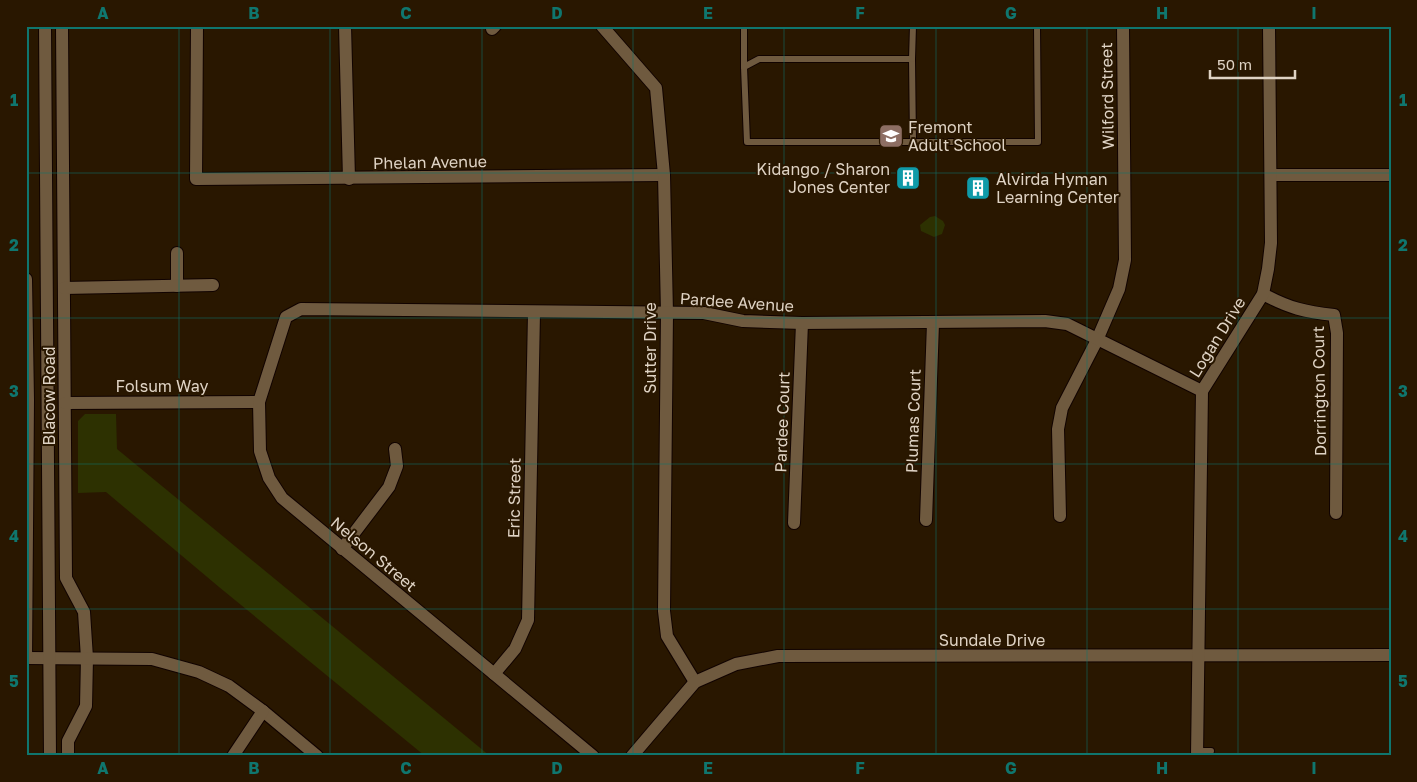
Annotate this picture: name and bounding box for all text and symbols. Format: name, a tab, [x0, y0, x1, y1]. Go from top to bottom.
text: A	[97, 3, 109, 23]
text: B	[248, 3, 260, 23]
text: C	[400, 3, 412, 23]
text: D	[551, 3, 563, 23]
text: E	[703, 3, 713, 23]
text: F	[855, 3, 865, 23]
text: G	[1005, 3, 1017, 23]
text: H	[1156, 3, 1168, 23]
text: I	[1311, 3, 1317, 23]
street label: Wilford Street	[1096, 42, 1118, 150]
scale bar	[1210, 48, 1294, 80]
text: 50 m	[1217, 55, 1252, 73]
text: 1	[10, 90, 18, 110]
text: 1	[1399, 90, 1407, 110]
place label: Fremont Adult School	[908, 117, 1006, 155]
school or university icon: Fremont Adult School	[878, 123, 904, 149]
street label: Phelan Avenue	[373, 151, 487, 173]
place label: Kidango / Sharon Jones Center	[756, 159, 890, 197]
building icon: Kidango / Sharon Jones Center	[895, 165, 921, 191]
place label: Alvirda Hyman Learning Center	[996, 169, 1119, 207]
building icon: Alvirda Hyman Learning Center	[965, 175, 991, 201]
text: 2	[9, 235, 19, 255]
text: 2	[1398, 235, 1408, 255]
street label: Pardee Avenue	[679, 288, 795, 316]
street label: Logan Drive	[1184, 293, 1250, 381]
street label: Sutter Drive	[640, 302, 660, 394]
street label: Dorrington Court	[1308, 326, 1330, 456]
street label: Blacow Road	[39, 346, 59, 446]
street label: Plumas Court	[901, 369, 925, 473]
street label: Pardee Court	[770, 371, 794, 473]
street label: Folsum Way	[116, 376, 208, 396]
text: 3	[9, 381, 19, 401]
text: 3	[1398, 381, 1408, 401]
street label: Eric Street	[503, 458, 525, 538]
street label: Nelson Street	[327, 512, 421, 596]
text: 4	[9, 526, 19, 546]
text: 4	[1398, 526, 1408, 546]
street label: Sundale Drive	[939, 630, 1045, 650]
text: 5	[9, 671, 19, 691]
text: 5	[1398, 671, 1408, 691]
text: A	[97, 758, 109, 778]
text: B	[248, 758, 260, 778]
text: C	[400, 758, 412, 778]
text: D	[551, 758, 563, 778]
text: E	[703, 758, 713, 778]
text: F	[855, 758, 865, 778]
text: G	[1005, 758, 1017, 778]
text: H	[1156, 758, 1168, 778]
text: I	[1311, 758, 1317, 778]

